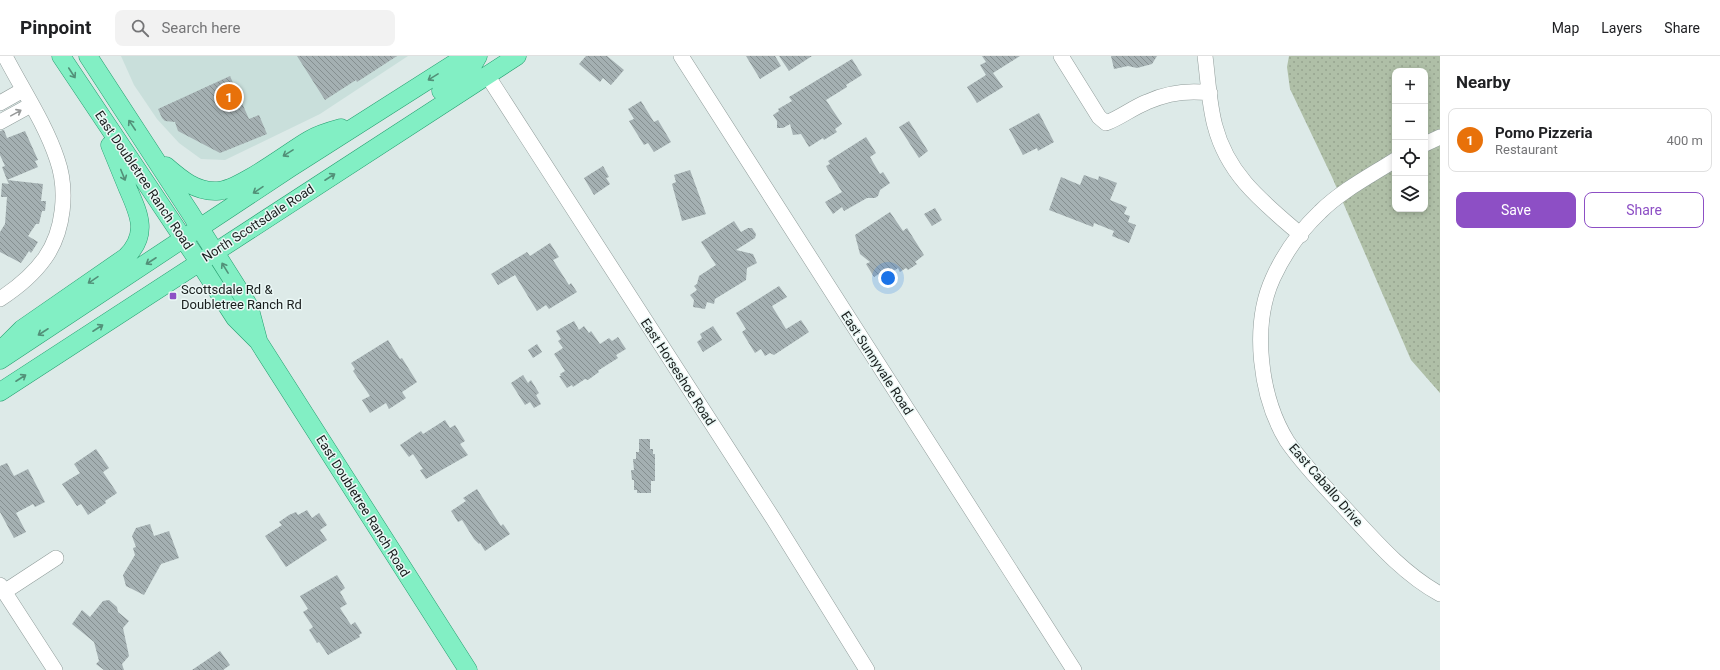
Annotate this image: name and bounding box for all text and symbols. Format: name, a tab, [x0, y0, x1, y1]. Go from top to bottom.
search box	[115, 10, 395, 46]
text: Pinpoint	[20, 16, 91, 39]
icon: search	[129, 17, 151, 39]
text: Search here	[161, 19, 240, 37]
text: Map	[1552, 20, 1579, 36]
text: Layers	[1601, 20, 1642, 36]
text: Share	[1664, 20, 1700, 36]
one-way arrow	[68, 67, 76, 78]
map controls	[1392, 68, 1428, 212]
button: +	[1392, 68, 1428, 104]
text: Nearby	[1456, 72, 1511, 92]
one-way arrow	[428, 73, 439, 81]
pin: 1	[216, 82, 242, 112]
button: −	[1392, 104, 1428, 140]
street label: East Doubletree Ranch Road	[92, 108, 196, 252]
one-way arrow	[9, 109, 21, 117]
one-way arrow	[128, 120, 137, 131]
text: Pomo Pizzeria	[1495, 124, 1593, 142]
text: 1	[1466, 133, 1474, 148]
text: 400 m	[1666, 133, 1703, 148]
button: locate	[1392, 140, 1428, 176]
text: Restaurant	[1495, 142, 1558, 157]
one-way arrow	[283, 149, 294, 157]
one-way arrow	[119, 169, 127, 181]
one-way arrow	[324, 172, 335, 181]
button: layers	[1392, 176, 1428, 212]
street label: North Scottsdale Road	[199, 181, 317, 265]
one-way arrow	[253, 186, 264, 194]
button: Save	[1456, 192, 1576, 228]
button: Share	[1584, 192, 1704, 228]
one-way arrow	[145, 257, 157, 265]
one-way arrow	[221, 263, 229, 274]
your location	[878, 268, 898, 288]
one-way arrow	[88, 276, 99, 284]
place label: Scottsdale Rd & Doubletree Ranch Rd	[181, 282, 302, 312]
marker: Scottsdale Rd & Doubletree Ranch Rd	[168, 291, 178, 301]
street label: East Sunnyvale Road	[838, 308, 916, 418]
street label: East Horseshoe Road	[638, 316, 718, 428]
one-way arrow	[92, 324, 103, 332]
one-way arrow	[37, 328, 48, 336]
one-way arrow	[15, 374, 26, 382]
street label: East Doubletree Ranch Road	[313, 433, 413, 579]
street label: East Caballo Drive	[1286, 441, 1366, 530]

